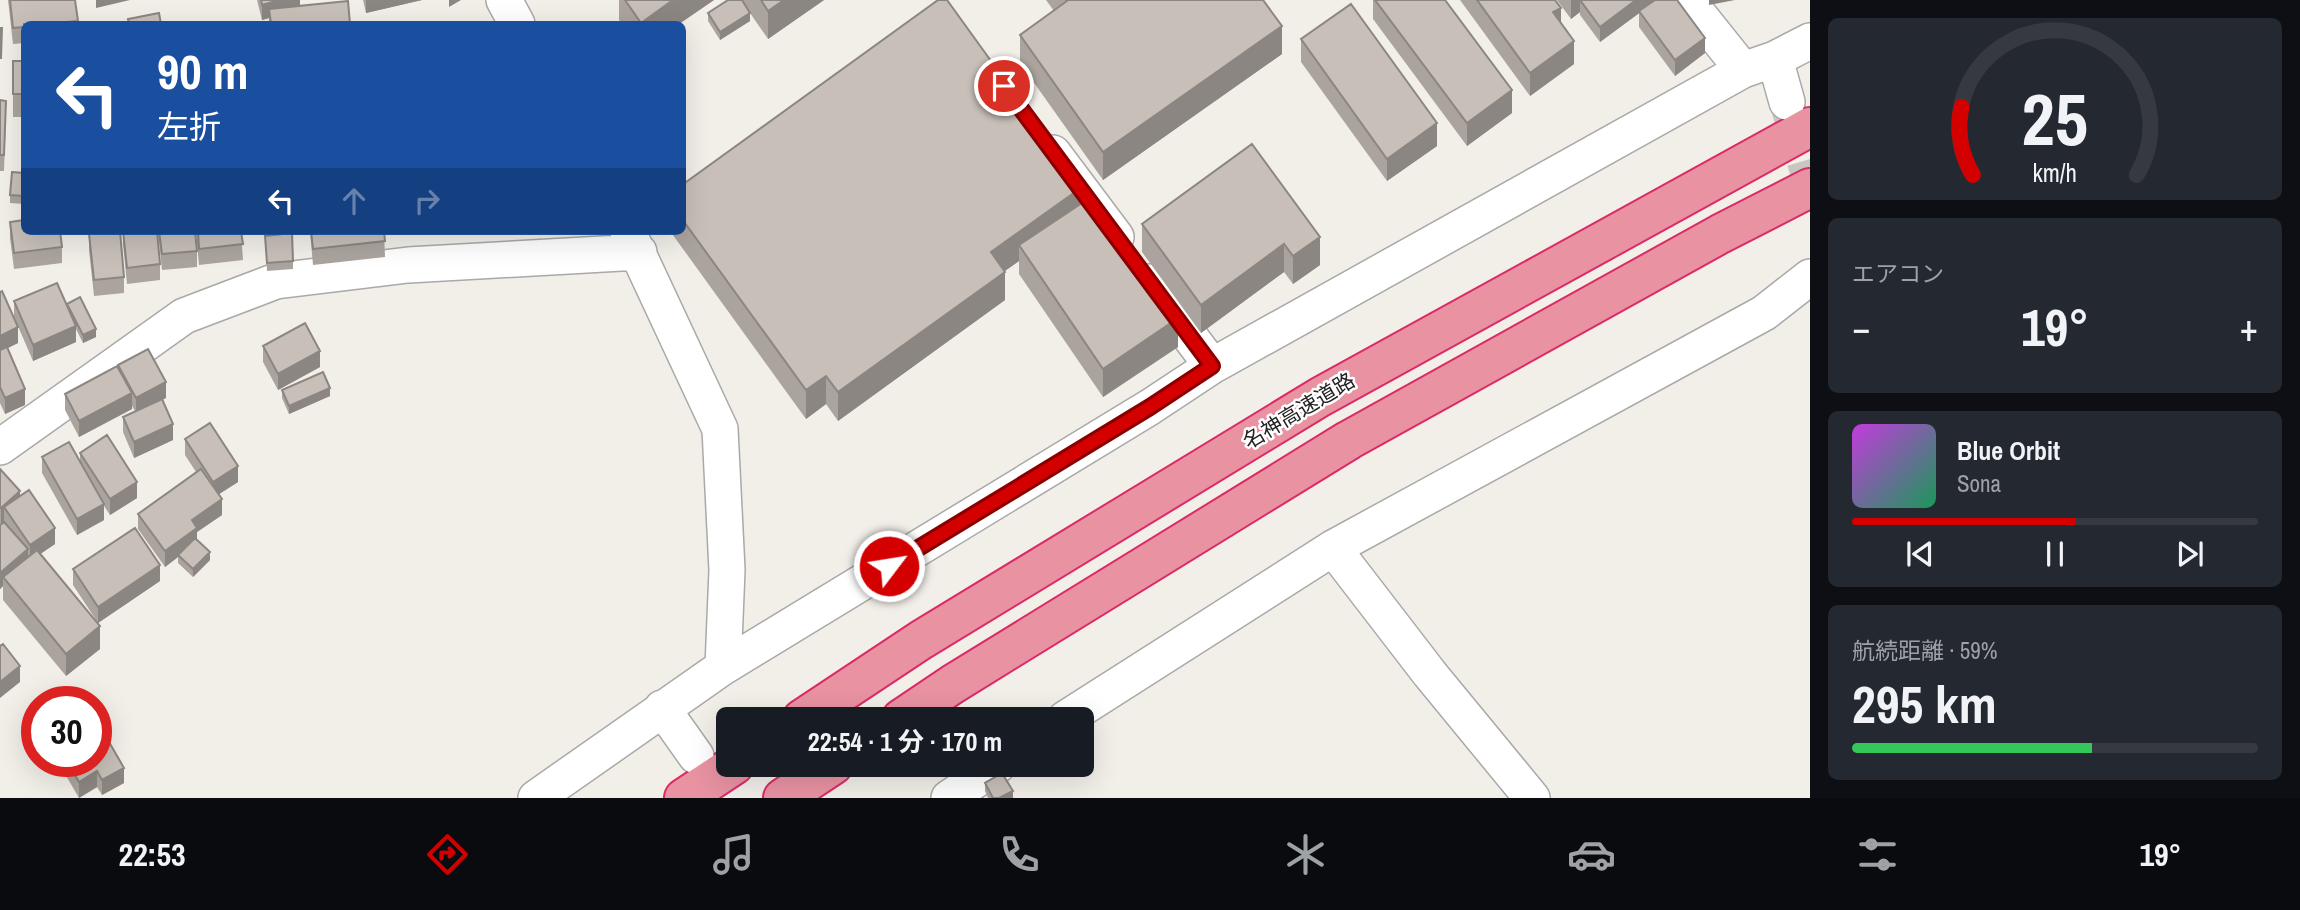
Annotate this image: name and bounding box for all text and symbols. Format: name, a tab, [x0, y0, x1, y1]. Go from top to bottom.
text: 90 m	[157, 38, 249, 104]
icon: left	[42, 49, 133, 140]
pin	[974, 56, 1034, 116]
icon: arrive	[985, 67, 1023, 105]
text: 25	[2022, 70, 2088, 168]
text: 左折	[157, 105, 221, 148]
text: km/h	[2033, 156, 2077, 190]
icon: left	[262, 182, 300, 220]
icon: ahead	[335, 182, 373, 220]
icon: right	[408, 182, 446, 220]
text: エアコン	[1852, 258, 1944, 289]
text: 19°	[2021, 292, 2089, 362]
text: −	[1852, 302, 1870, 353]
text: +	[2240, 302, 2258, 353]
street label: 名神高速道路	[1237, 366, 1360, 455]
text: Blue Orbit	[1957, 433, 2060, 468]
text: Sona	[1957, 468, 2001, 499]
position arrow	[852, 529, 926, 603]
icon: previous	[1901, 535, 1939, 573]
icon: pause	[2036, 535, 2074, 573]
icon: next	[2171, 535, 2209, 573]
text: 航続距離 · 59%	[1852, 635, 1997, 666]
text: 295 km	[1852, 669, 1997, 739]
speed limit sign: 30	[21, 686, 112, 777]
text: 22:54 · 1 分 · 170 m	[808, 724, 1002, 759]
icon: directions	[423, 830, 472, 879]
icon: music	[709, 830, 758, 879]
icon: phone	[995, 830, 1044, 879]
icon: climate	[1281, 830, 1330, 879]
icon: car	[1567, 830, 1616, 879]
icon: filters	[1853, 830, 1902, 879]
text: 22:53	[119, 833, 186, 876]
text: 19°	[2139, 833, 2181, 876]

